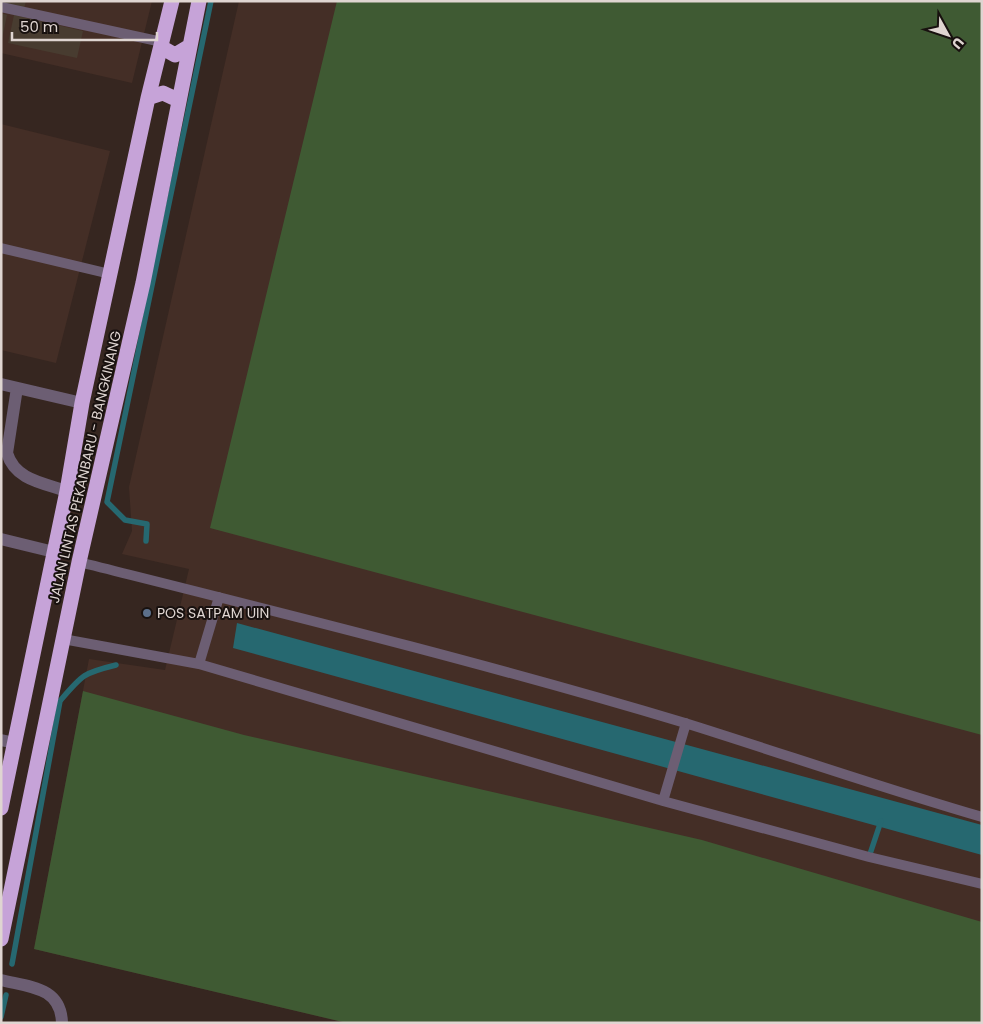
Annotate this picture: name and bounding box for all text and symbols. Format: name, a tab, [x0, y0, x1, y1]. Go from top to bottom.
scale bar	[12, 10, 158, 42]
north arrow	[923, 10, 973, 60]
text: 50 m	[20, 16, 58, 37]
text: U	[947, 33, 969, 54]
street label: JALAN LINTAS PEKANBARU - BANGKINANG	[44, 329, 126, 605]
place label: POS SATPAM UIN	[157, 603, 269, 623]
marker: POS SATPAM UIN	[141, 607, 153, 619]

